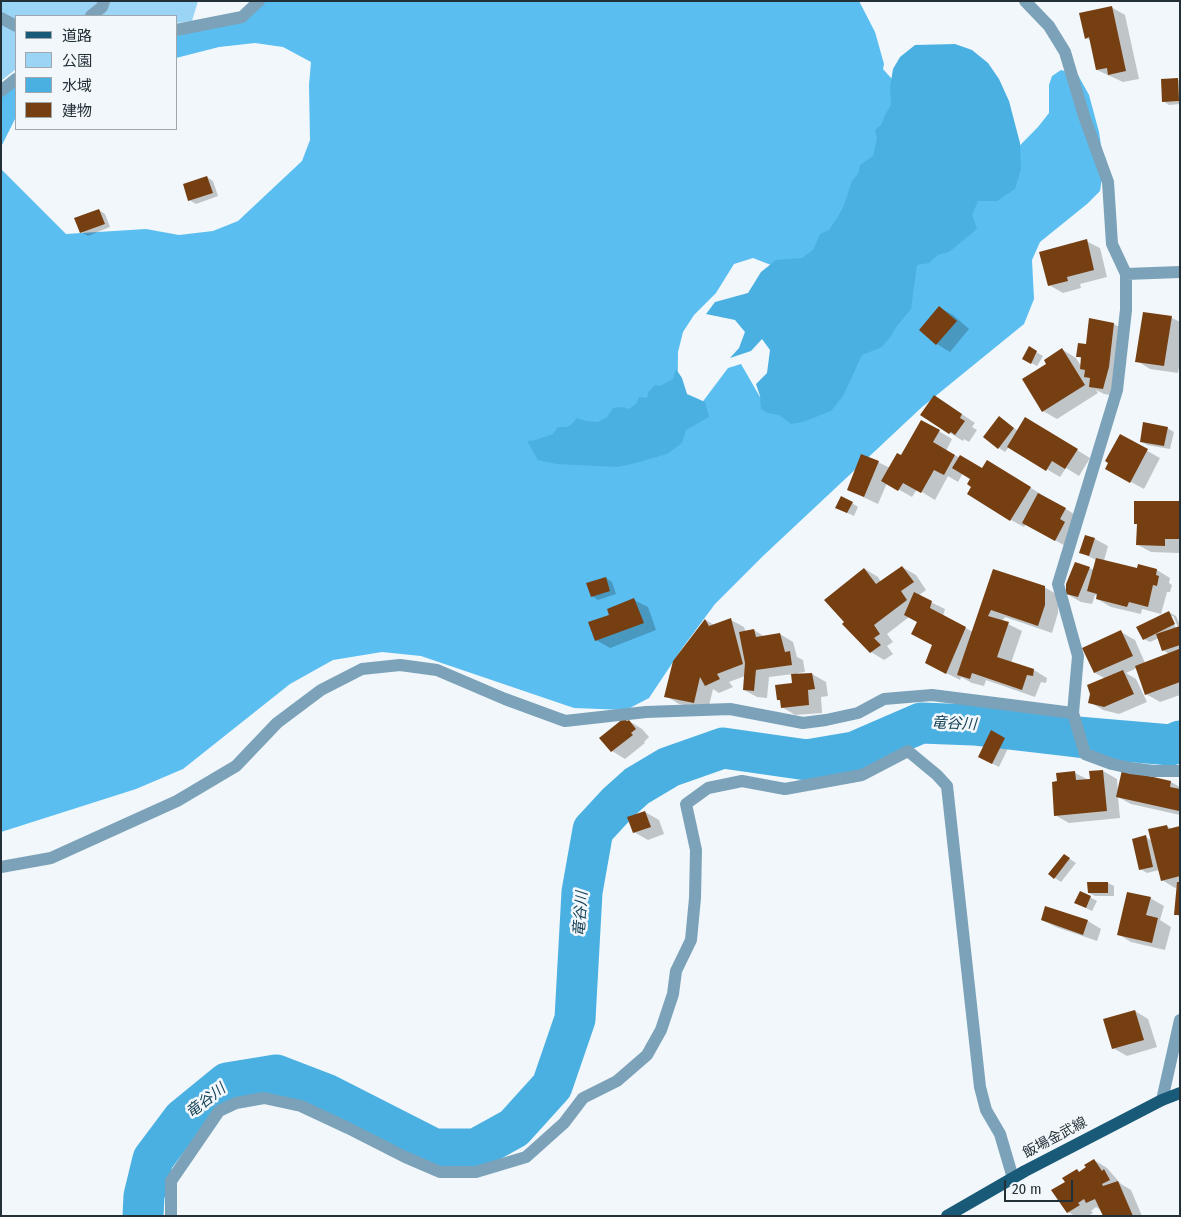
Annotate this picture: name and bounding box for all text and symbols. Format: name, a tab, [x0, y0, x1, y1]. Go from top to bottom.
legend	[15, 15, 178, 130]
text: 道路	[62, 27, 92, 45]
text: 公園	[62, 52, 92, 70]
text: 水域	[62, 77, 92, 95]
text: 建物	[62, 102, 92, 120]
water label: 竜谷川	[931, 714, 977, 734]
water label: 竜谷川	[570, 891, 592, 937]
water label: 竜谷川	[183, 1080, 229, 1122]
street label: 飯場金武線	[1020, 1114, 1090, 1162]
scale bar	[1006, 1170, 1075, 1202]
text: 20 m	[1012, 1180, 1042, 1198]

